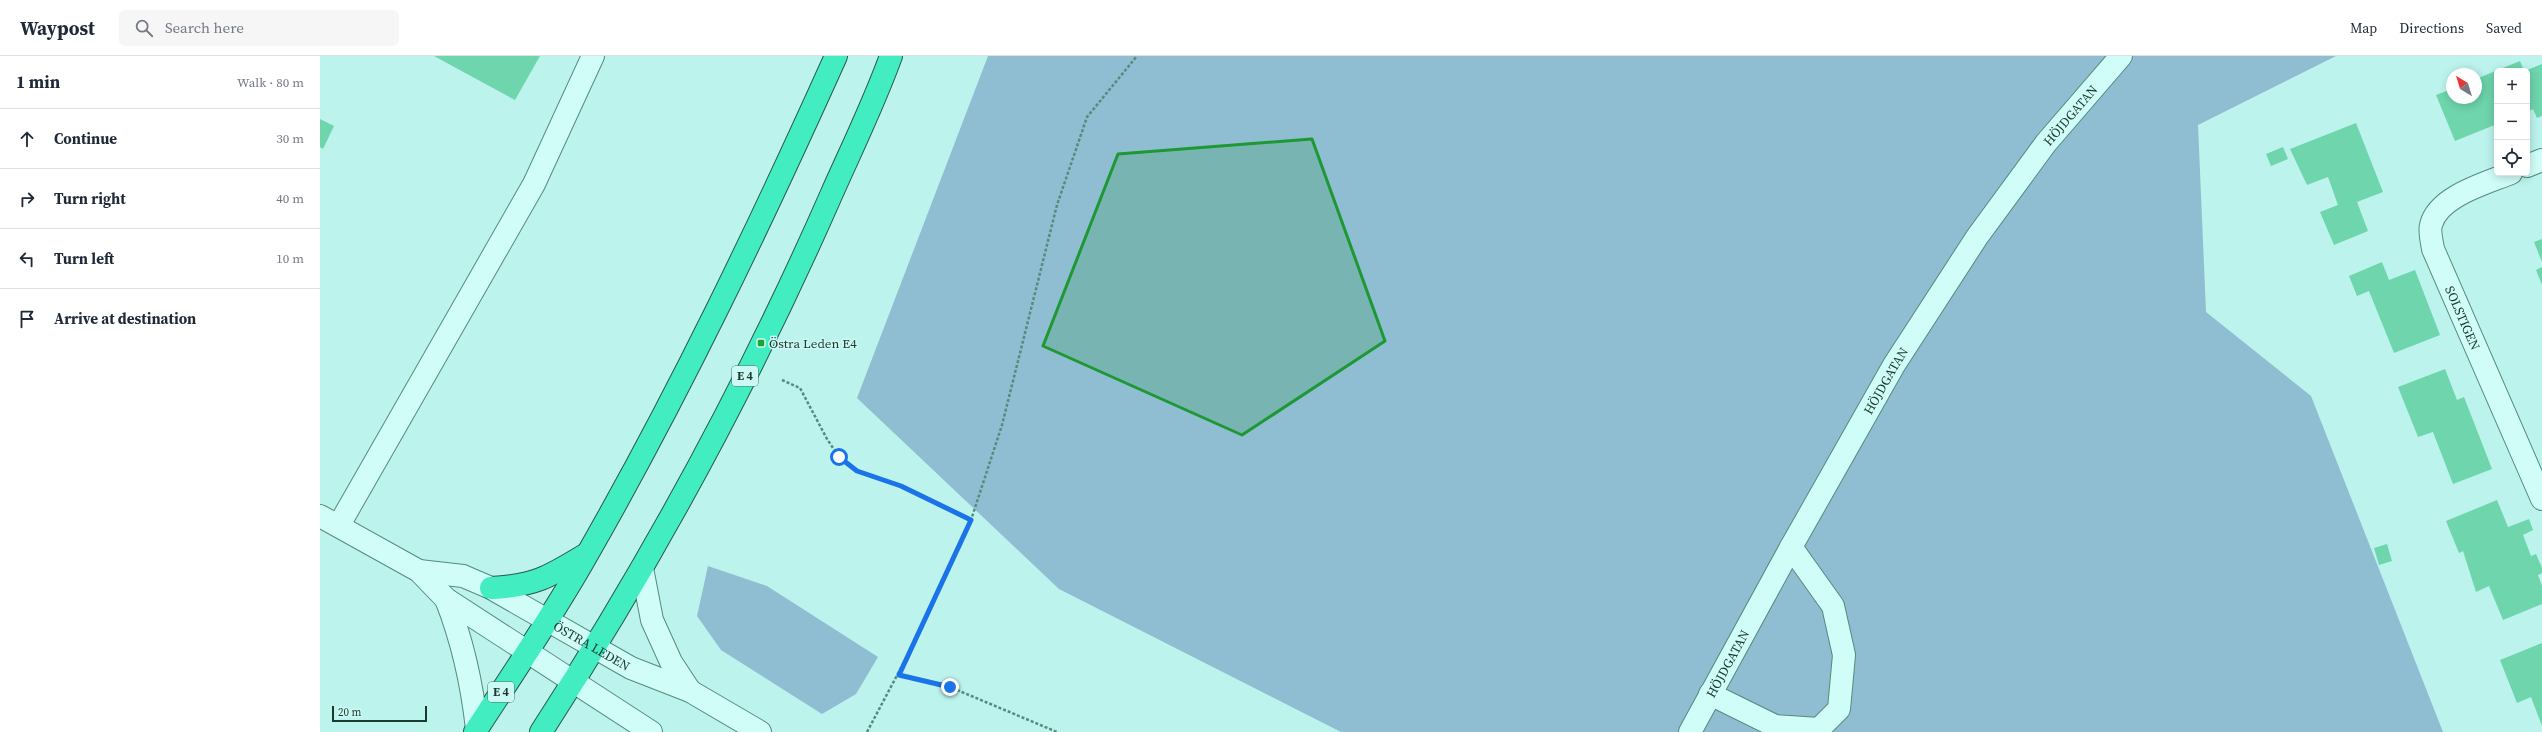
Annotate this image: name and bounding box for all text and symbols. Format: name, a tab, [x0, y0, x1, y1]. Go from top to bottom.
search box	[119, 10, 399, 46]
text: Waypost	[20, 15, 95, 41]
icon: search	[133, 17, 155, 39]
text: Search here	[165, 17, 244, 38]
text: Map	[2350, 18, 2377, 38]
text: Directions	[2399, 18, 2464, 38]
text: Saved	[2486, 18, 2522, 38]
north arrow	[2446, 68, 2482, 104]
map controls	[2494, 68, 2530, 176]
button: +	[2494, 68, 2530, 104]
text: 1 min	[16, 70, 60, 94]
text: Walk · 80 m	[237, 74, 304, 91]
street label: HÖJDGATAN	[2039, 81, 2101, 149]
button: −	[2494, 104, 2530, 140]
icon: ahead	[16, 128, 38, 150]
text: Continue	[54, 128, 117, 149]
text: 30 m	[276, 130, 304, 147]
button: locate	[2494, 140, 2530, 176]
icon: right	[16, 188, 38, 210]
text: Turn right	[54, 188, 126, 209]
text: 40 m	[276, 190, 304, 207]
icon: left	[16, 248, 38, 270]
text: Turn left	[54, 248, 114, 269]
text: 10 m	[276, 250, 304, 267]
street label: SOLSTIGEN	[2442, 283, 2485, 353]
icon: arrive	[16, 308, 38, 330]
text: Arrive at destination	[54, 308, 196, 329]
place label: Östra Leden E4	[769, 335, 857, 352]
marker: Östra Leden E4	[756, 338, 766, 348]
street label: HÖJDGATAN	[1859, 344, 1912, 417]
road number: E 4	[732, 366, 758, 386]
route start	[830, 448, 848, 466]
street label: ÖSTRA LEDEN	[551, 617, 634, 674]
street label: HÖJDGATAN	[1702, 626, 1753, 700]
route end	[941, 678, 959, 696]
road number: E 4	[488, 682, 514, 702]
scale bar	[332, 704, 427, 723]
text: 20 m	[338, 705, 361, 720]

